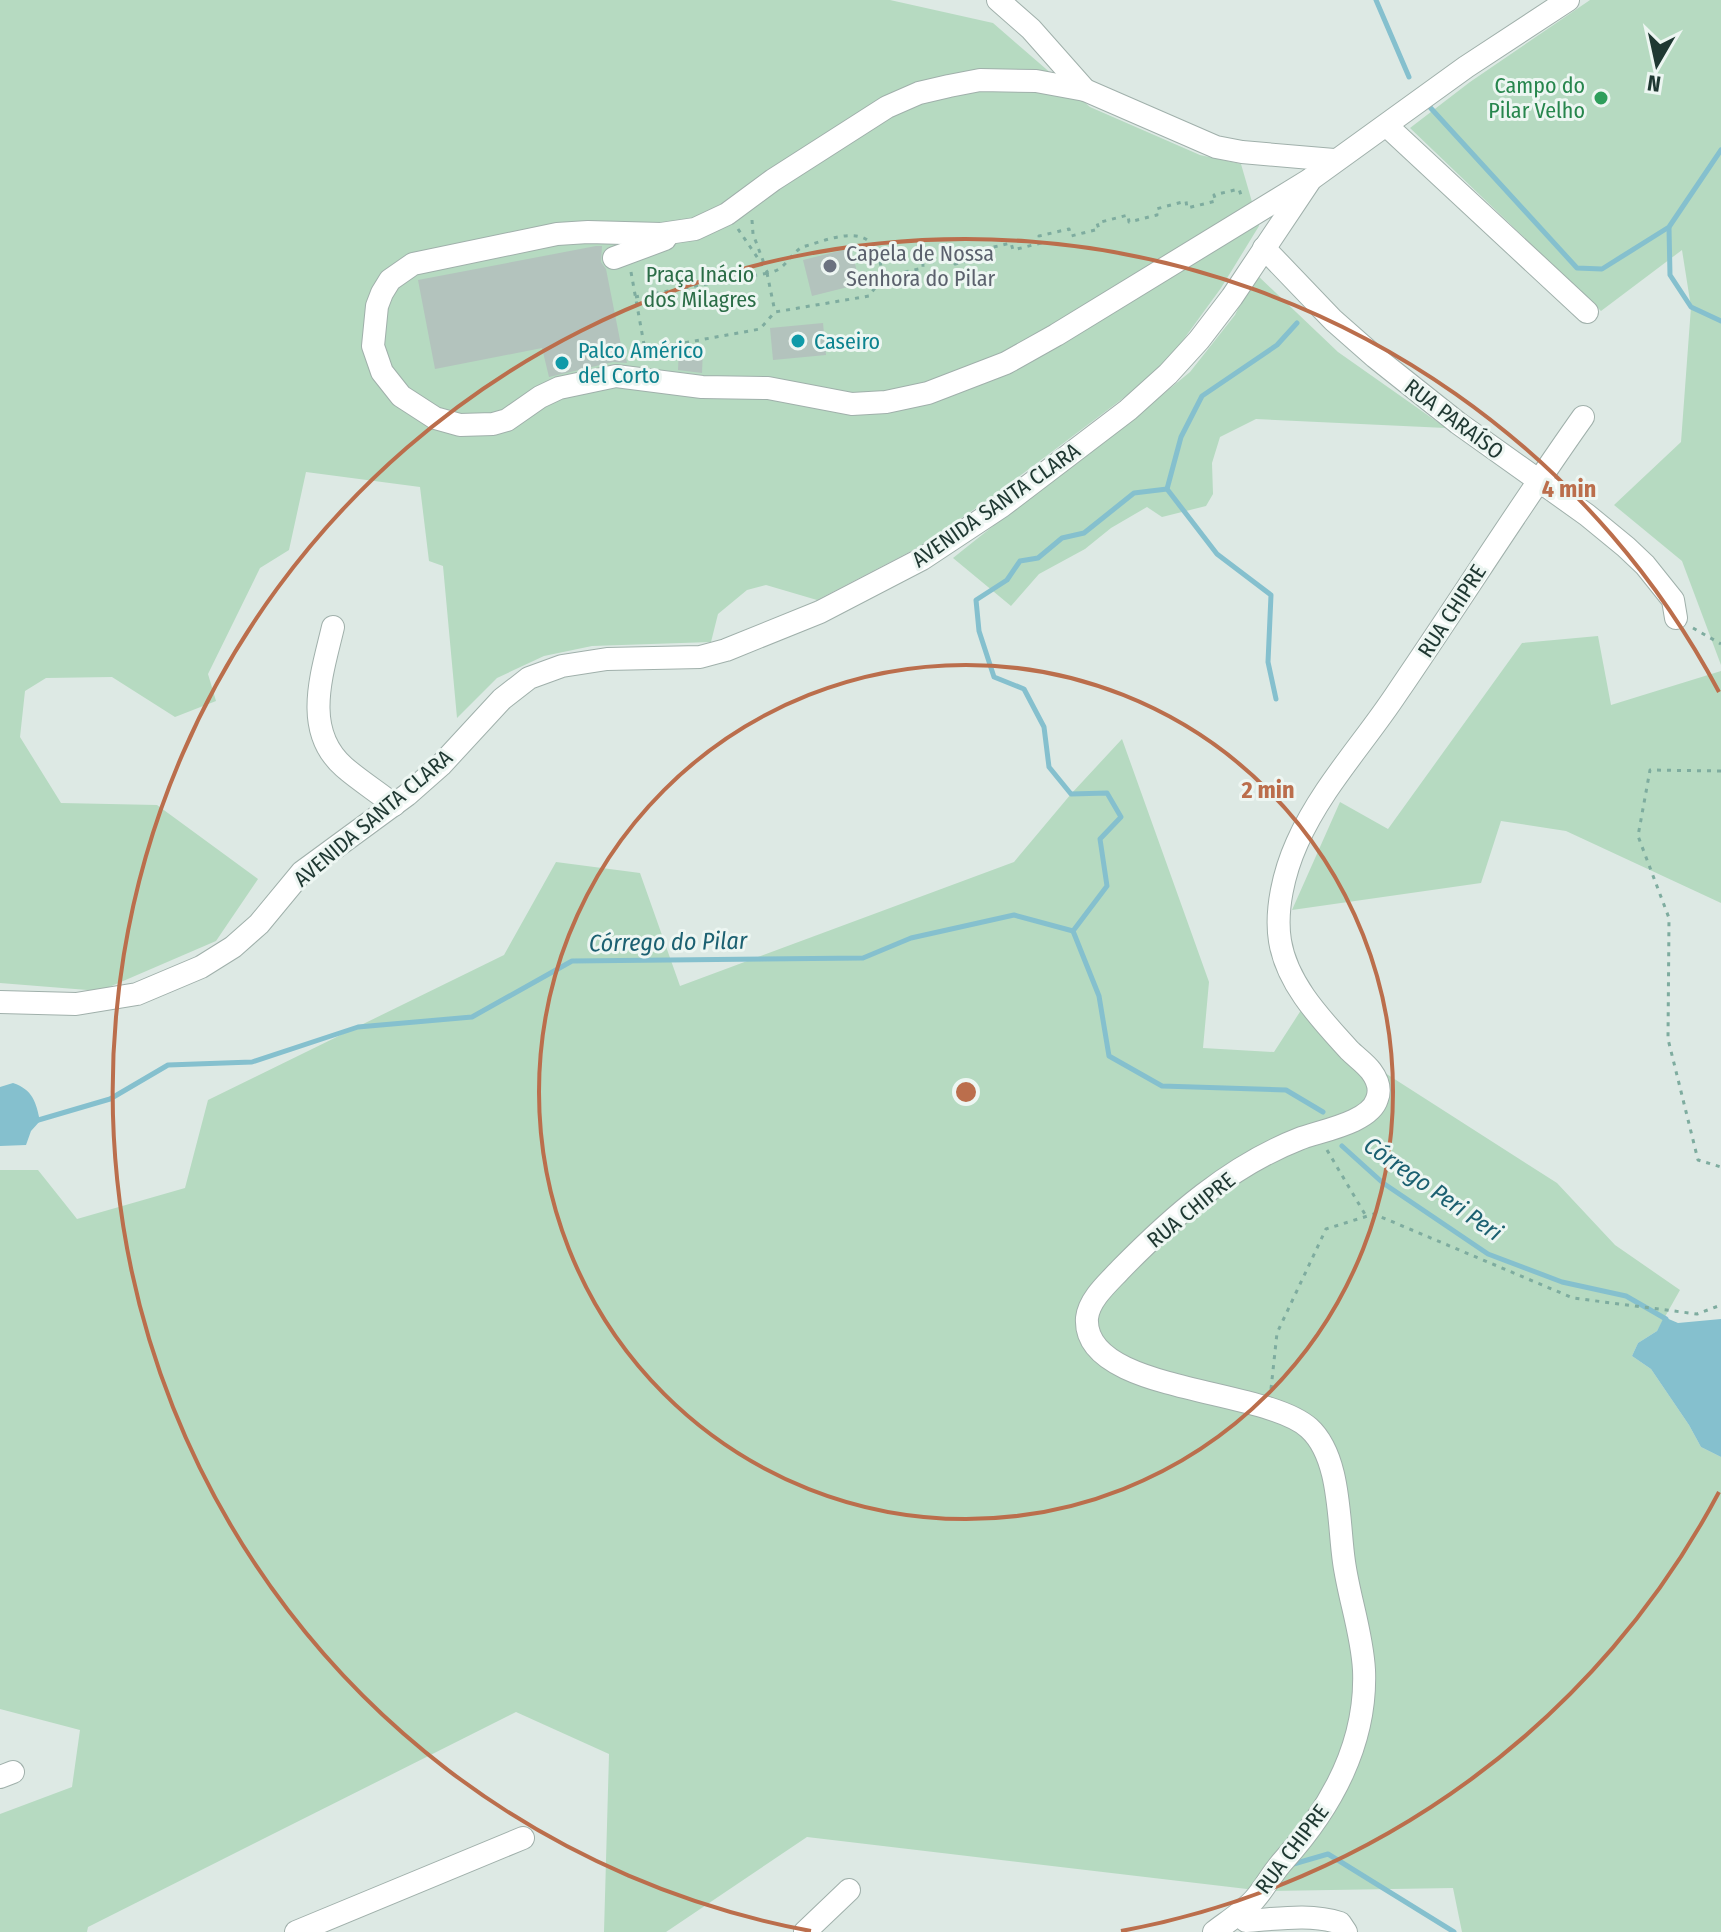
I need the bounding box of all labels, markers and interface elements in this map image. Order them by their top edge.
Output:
north arrow [1617,24,1697,104]
text: N [1645,69,1663,98]
place label: Campo do Pilar Velho [1488,72,1585,124]
marker: Campo do Pilar Velho [1592,89,1610,107]
place label: Capela de Nossa Senhora do Pilar [846,240,996,292]
marker: Capela de Nossa Senhora do Pilar [821,257,839,275]
park label: Praça Inácio dos Milagres [643,261,757,313]
place label: Caseiro [814,328,880,355]
marker: Caseiro [789,332,807,350]
place label: Palco Américo del Corto [578,337,704,389]
marker: Palco Américo del Corto [553,354,571,372]
street label: RUA PARAÍSO [1399,373,1509,465]
street label: AVENIDA SANTA CLARA [907,437,1086,573]
text: 4 min [1542,475,1596,503]
street label: RUA CHIPRE [1412,559,1492,663]
street label: AVENIDA SANTA CLARA [288,743,458,892]
text: 2 min [1240,776,1295,804]
water label: Córrego do Pilar [589,927,748,957]
centre of rings [952,1078,980,1106]
water label: Córrego Peri Peri [1359,1131,1507,1247]
street label: RUA CHIPRE [1142,1166,1240,1254]
street label: RUA CHIPRE [1250,1799,1334,1899]

